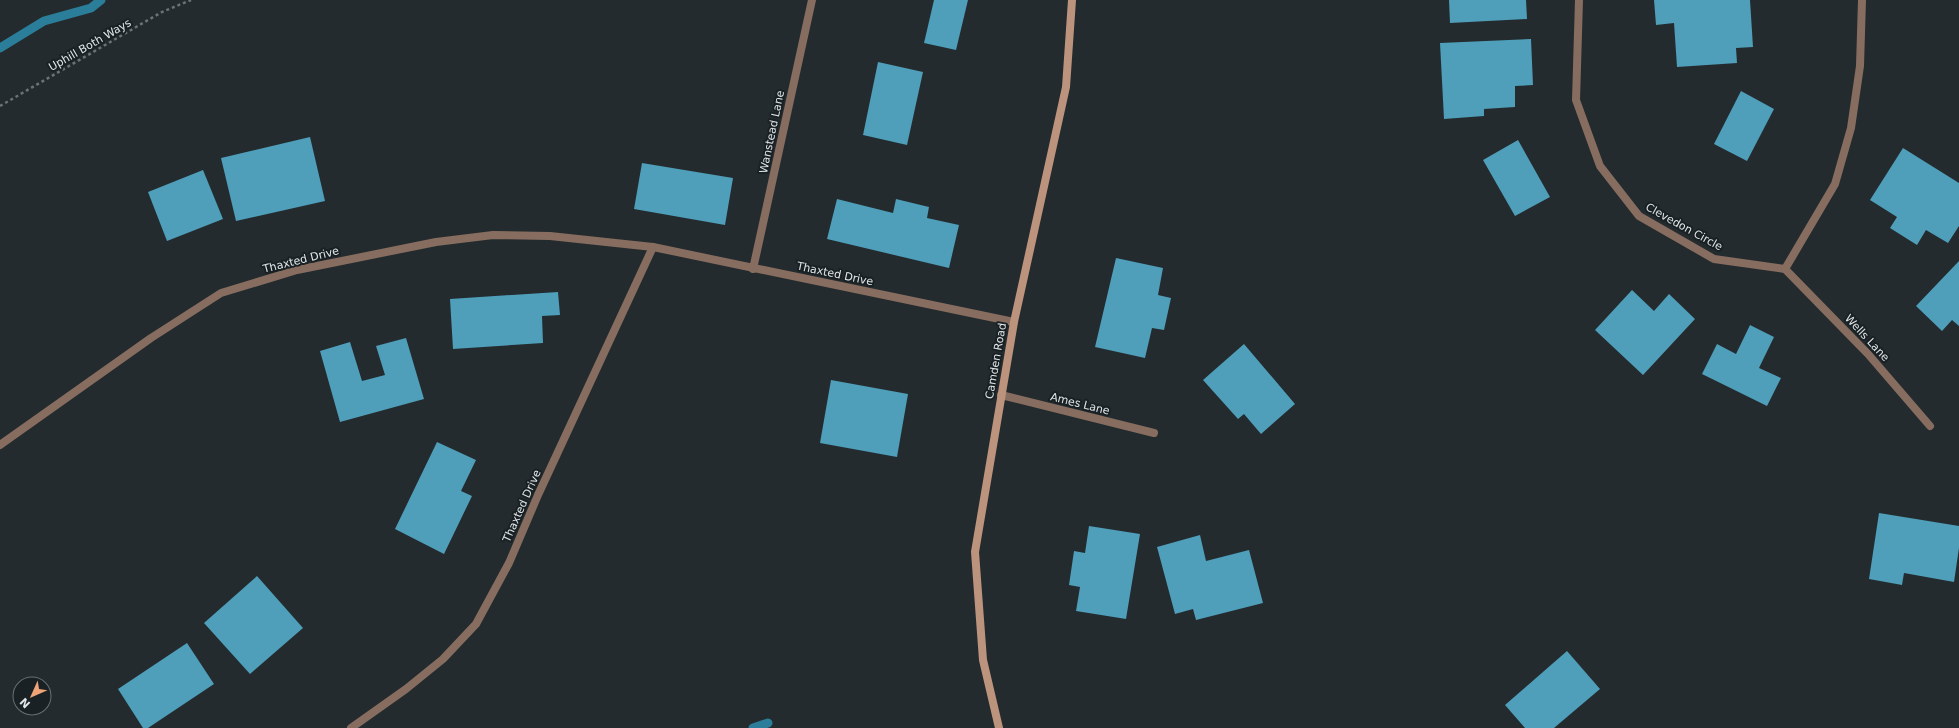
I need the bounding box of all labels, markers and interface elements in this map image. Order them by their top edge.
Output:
street label: Uphill Both Ways [47,16,134,74]
street label: Wanstead Lane [757,89,787,175]
street label: Clevedon Circle [1643,201,1725,254]
street label: Thaxted Drive [261,244,341,276]
street label: Thaxted Drive [795,259,875,288]
street label: Wells Lane [1842,312,1892,364]
street label: Camden Road [983,322,1009,400]
street label: Ames Lane [1049,390,1111,418]
street label: Thaxted Drive [500,468,544,545]
north arrow [12,676,52,716]
text: N [17,695,33,711]

